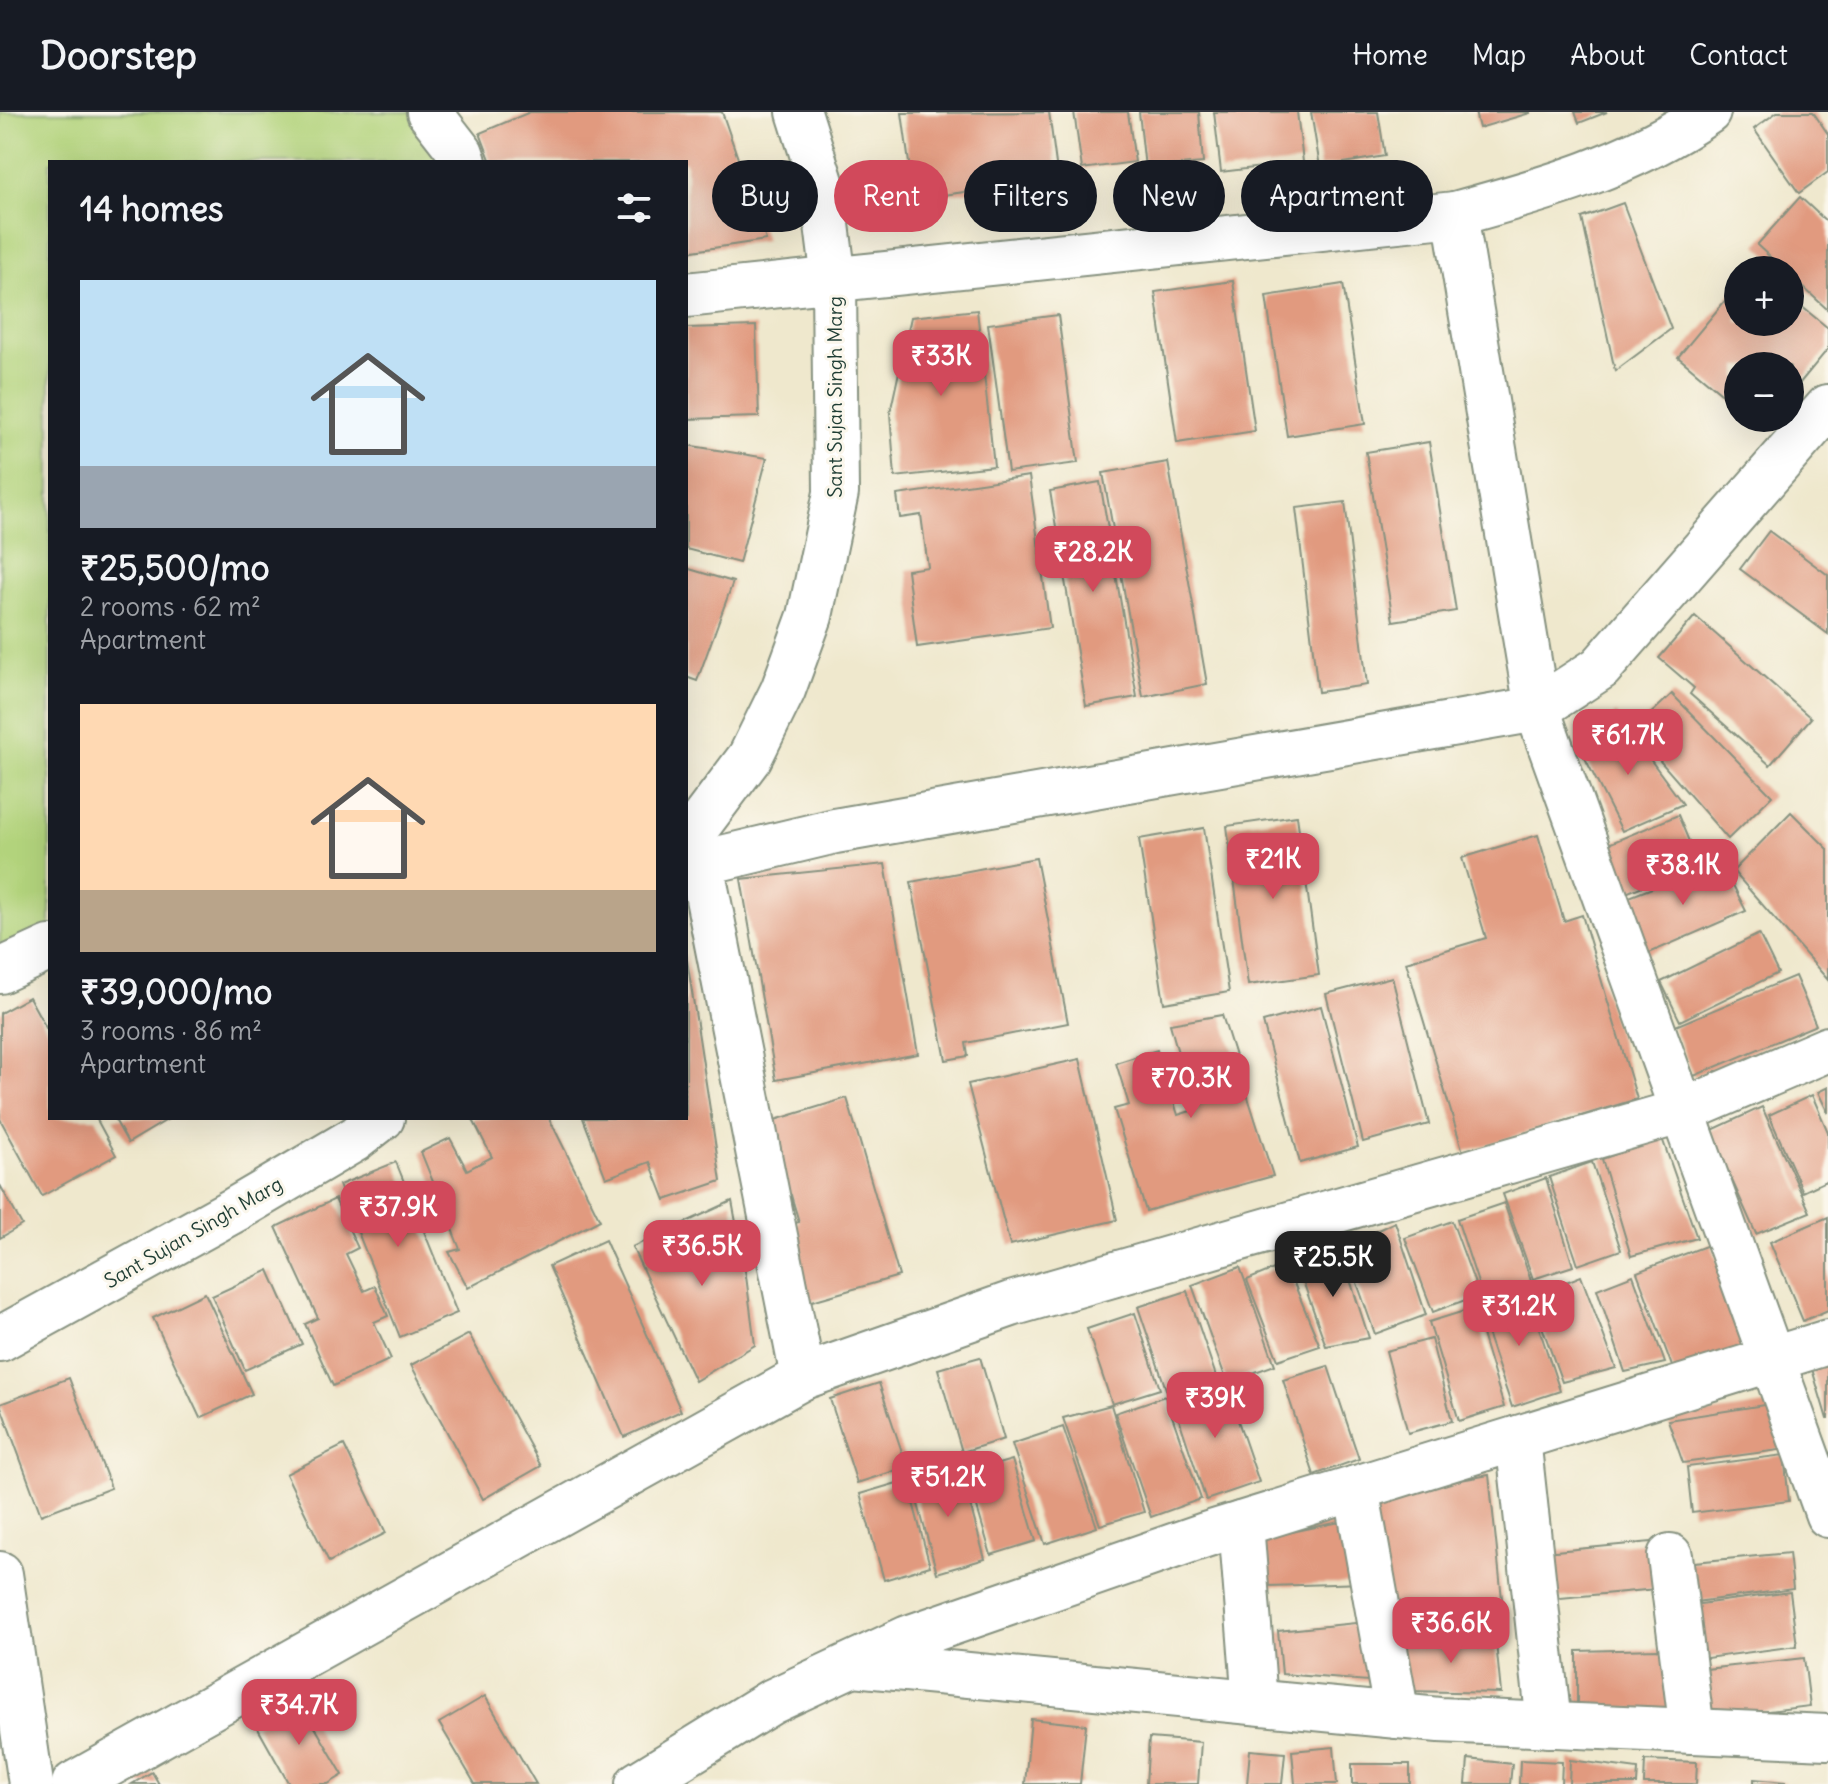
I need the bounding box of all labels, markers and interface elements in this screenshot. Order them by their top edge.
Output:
text: Doorstep [40,32,197,79]
text: Home [1352,37,1428,73]
text: Map [1472,37,1526,73]
text: About [1570,37,1645,73]
text: Contact [1689,37,1788,73]
chip: Buy [712,160,818,232]
chip: Rent [834,160,948,232]
chip: Filters [964,160,1097,232]
chip: New [1113,160,1225,232]
chip: Apartment [1241,160,1433,232]
icon: filters [612,186,656,230]
text: 14 homes [80,187,224,230]
map controls [1724,256,1804,432]
button: + [1724,256,1804,336]
street label: Sant Sujan Singh Marg [822,296,847,498]
pin: ₹33K [894,330,988,398]
icon: home [296,332,440,476]
text: ₹33K [911,339,971,372]
button: − [1724,352,1804,432]
pin: ₹28.2K [1028,526,1158,594]
text: ₹28.2K [1053,535,1133,568]
text: ₹25,500/mo [80,546,270,589]
text: 2 rooms · 62 m² [80,590,261,623]
text: Apartment [80,623,206,656]
pin: ₹61.7K [1563,709,1693,777]
text: ₹61.7K [1591,718,1665,751]
icon: home [296,756,440,900]
pin: ₹21K [1226,833,1320,901]
pin: ₹38.1K [1618,839,1748,907]
text: ₹21K [1245,842,1301,875]
text: ₹38.1K [1645,848,1721,881]
text: ₹39,000/mo [80,970,272,1013]
text: 3 rooms · 86 m² [80,1014,262,1047]
text: Apartment [80,1047,206,1080]
pin: ₹70.3K [1126,1052,1256,1120]
text: ₹70.3K [1151,1061,1231,1094]
street label: Sant Sujan Singh Marg [99,1171,287,1293]
pin: ₹37.9K [333,1181,463,1249]
text: ₹37.9K [359,1190,437,1223]
pin: ₹36.5K [637,1220,767,1288]
text: ₹36.5K [661,1229,743,1262]
pin: ₹25.5K [1268,1231,1398,1299]
text: ₹25.5K [1293,1240,1373,1273]
pin: ₹31.2K [1454,1280,1584,1348]
text: ₹31.2K [1481,1289,1557,1322]
pin: ₹39K [1168,1372,1262,1440]
text: ₹39K [1185,1381,1245,1414]
pin: ₹51.2K [883,1451,1013,1519]
text: ₹51.2K [910,1460,986,1493]
pin: ₹36.6K [1386,1597,1516,1665]
text: ₹36.6K [1410,1606,1492,1639]
pin: ₹34.7K [234,1679,364,1747]
text: ₹34.7K [260,1688,338,1721]

